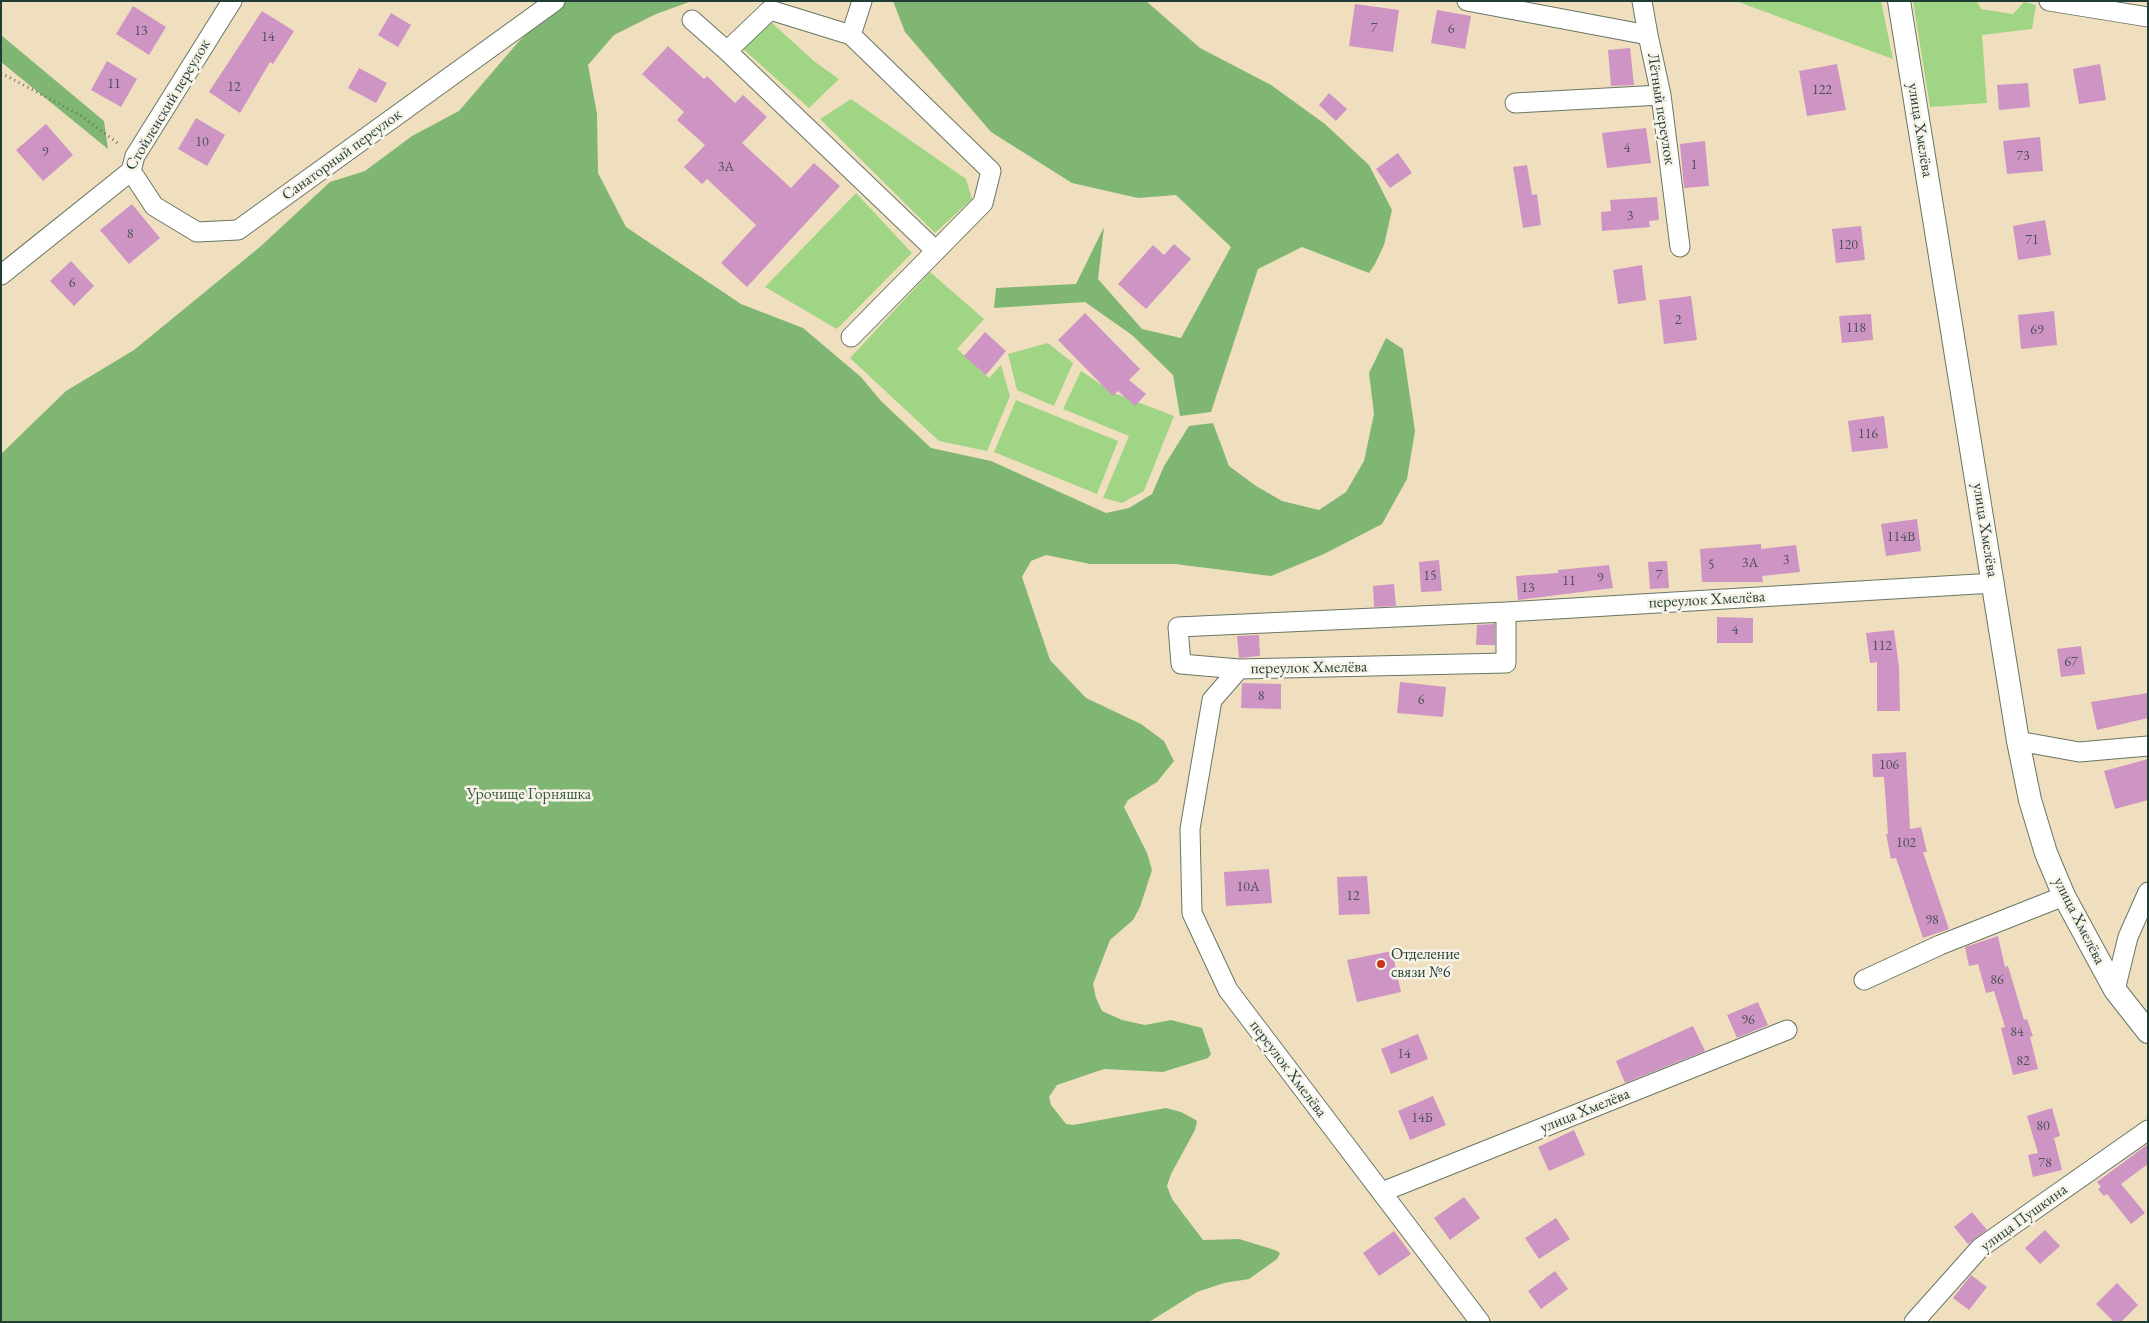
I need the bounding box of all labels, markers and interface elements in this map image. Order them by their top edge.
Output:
house number: 7 [1371,20,1377,36]
house number: 6 [1448,21,1454,37]
house number: 13 [134,23,148,39]
house number: 14 [261,29,275,45]
street label: Стойленский переулок [121,36,215,174]
street label: Лётный переулок [1643,52,1679,166]
house number: 11 [107,76,121,92]
house number: 12 [227,79,241,95]
street label: улица Хмелёва [1903,81,1937,179]
house number: 122 [1812,82,1832,98]
street label: Санаторный переулок [278,105,406,205]
house number: 10 [195,134,209,150]
house number: 4 [1624,140,1630,156]
house number: 9 [42,144,48,160]
house number: 73 [2016,148,2030,164]
house number: 1 [1691,157,1697,173]
house number: 3А [718,159,734,175]
house number: 3 [1627,208,1633,224]
house number: 8 [127,226,133,242]
house number: 71 [2025,232,2039,248]
house number: 120 [1838,237,1858,253]
house number: 6 [69,275,75,291]
house number: 2 [1675,312,1681,328]
house number: 118 [1846,320,1866,336]
house number: 69 [2030,322,2044,338]
house number: 116 [1858,426,1878,442]
street label: улица Хмелёва [1968,481,2002,579]
house number: 114В [1887,529,1915,545]
house number: 3 [1783,552,1789,568]
house number: 3А [1742,555,1758,571]
house number: 5 [1708,557,1714,573]
house number: 7 [1656,567,1662,583]
house number: 15 [1423,568,1437,584]
house number: 9 [1597,570,1603,586]
house number: 11 [1562,573,1576,589]
house number: 13 [1521,580,1535,596]
street label: переулок Хмелёва [1648,587,1766,613]
house number: 4 [1732,622,1738,638]
house number: 112 [1872,638,1892,654]
house number: 67 [2064,654,2078,670]
street label: переулок Хмелёва [1251,657,1367,679]
house number: 8 [1258,688,1264,704]
house number: 6 [1418,692,1424,708]
house number: 106 [1879,757,1899,773]
park label: Урочище Горняшка [467,785,591,805]
house number: 102 [1896,835,1916,851]
street label: улица Хмелёва [2049,874,2109,968]
house number: 10А [1236,879,1260,895]
house number: 12 [1346,888,1360,904]
house number: 98 [1925,912,1939,928]
place label: Отделение связи №6 [1391,945,1460,983]
marker: Отделение связи №6 [1375,958,1387,970]
house number: 86 [1990,972,2004,988]
house number: 96 [1741,1012,1755,1028]
street label: переулок Хмелёва [1245,1017,1331,1121]
house number: 84 [2010,1024,2024,1040]
house number: 14 [1397,1046,1411,1062]
house number: 82 [2016,1053,2030,1069]
street label: улица Хмелёва [1537,1084,1633,1138]
house number: 14Б [1411,1110,1433,1126]
house number: 80 [2036,1118,2050,1134]
house number: 78 [2038,1155,2052,1171]
street label: улица Пушкина [1977,1180,2071,1256]

